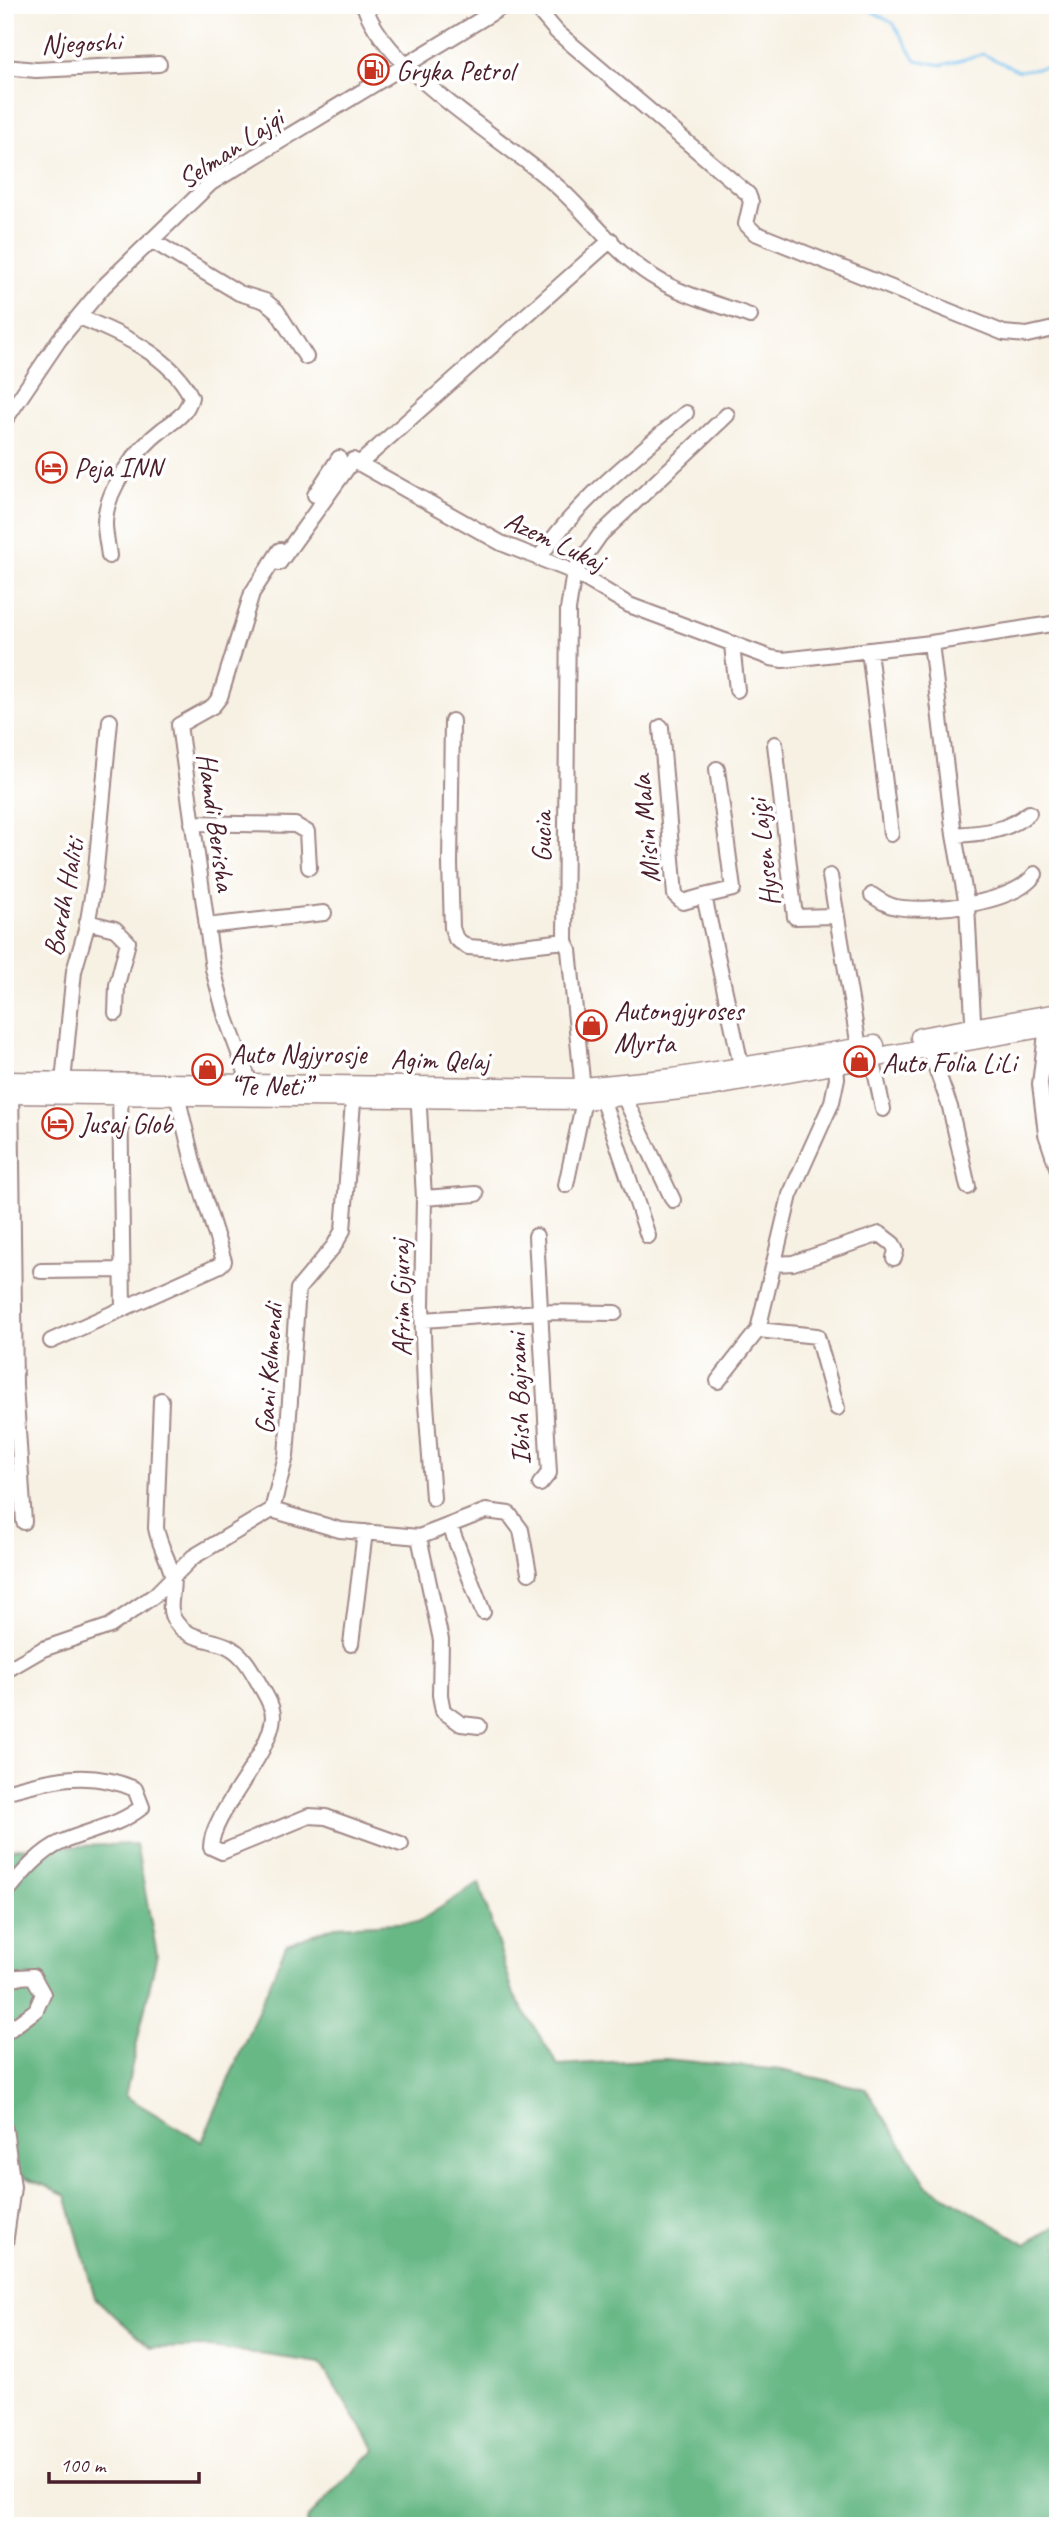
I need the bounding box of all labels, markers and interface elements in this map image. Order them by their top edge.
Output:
street label: Njegoshi [41,23,125,61]
fuel station icon: Gryka Petrol [356,53,390,87]
place label: Gryka Petrol [396,53,519,88]
street label: Selman Lajqi [171,98,293,196]
hotel icon: Peja INN [34,450,68,484]
place label: Peja INN [74,450,166,485]
street label: Azem Lukaj [499,502,613,580]
street label: Hamdi Berisha [190,751,244,895]
street label: Misin Mala [623,772,668,885]
street label: Hysen Lajçi [739,794,787,909]
street label: Gucia [524,809,559,863]
street label: Bardh Haliti [35,832,93,959]
place label: Autongjyroses Myrta [614,993,746,1060]
shop icon: Autongjyroses Myrta [574,1009,608,1043]
place label: Auto Ngjyrosje “Te Neti” [230,1036,368,1103]
street label: Agim Qelaj [390,1041,493,1078]
shop icon: Auto Folia LiLi [842,1045,876,1079]
place label: Auto Folia LiLi [882,1045,1020,1080]
shop icon: Auto Ngjyrosje “Te Neti” [190,1052,224,1086]
hotel icon: Jusaj Glob [40,1106,74,1140]
place label: Jusaj Glob [78,1106,174,1141]
street label: Afrim Gjuraj [382,1236,419,1357]
street label: Gani Kelmendi [246,1299,291,1436]
street label: Ibish Bajrami [499,1329,538,1466]
scale bar [49,2440,200,2484]
text: 100 m [60,2452,107,2478]

